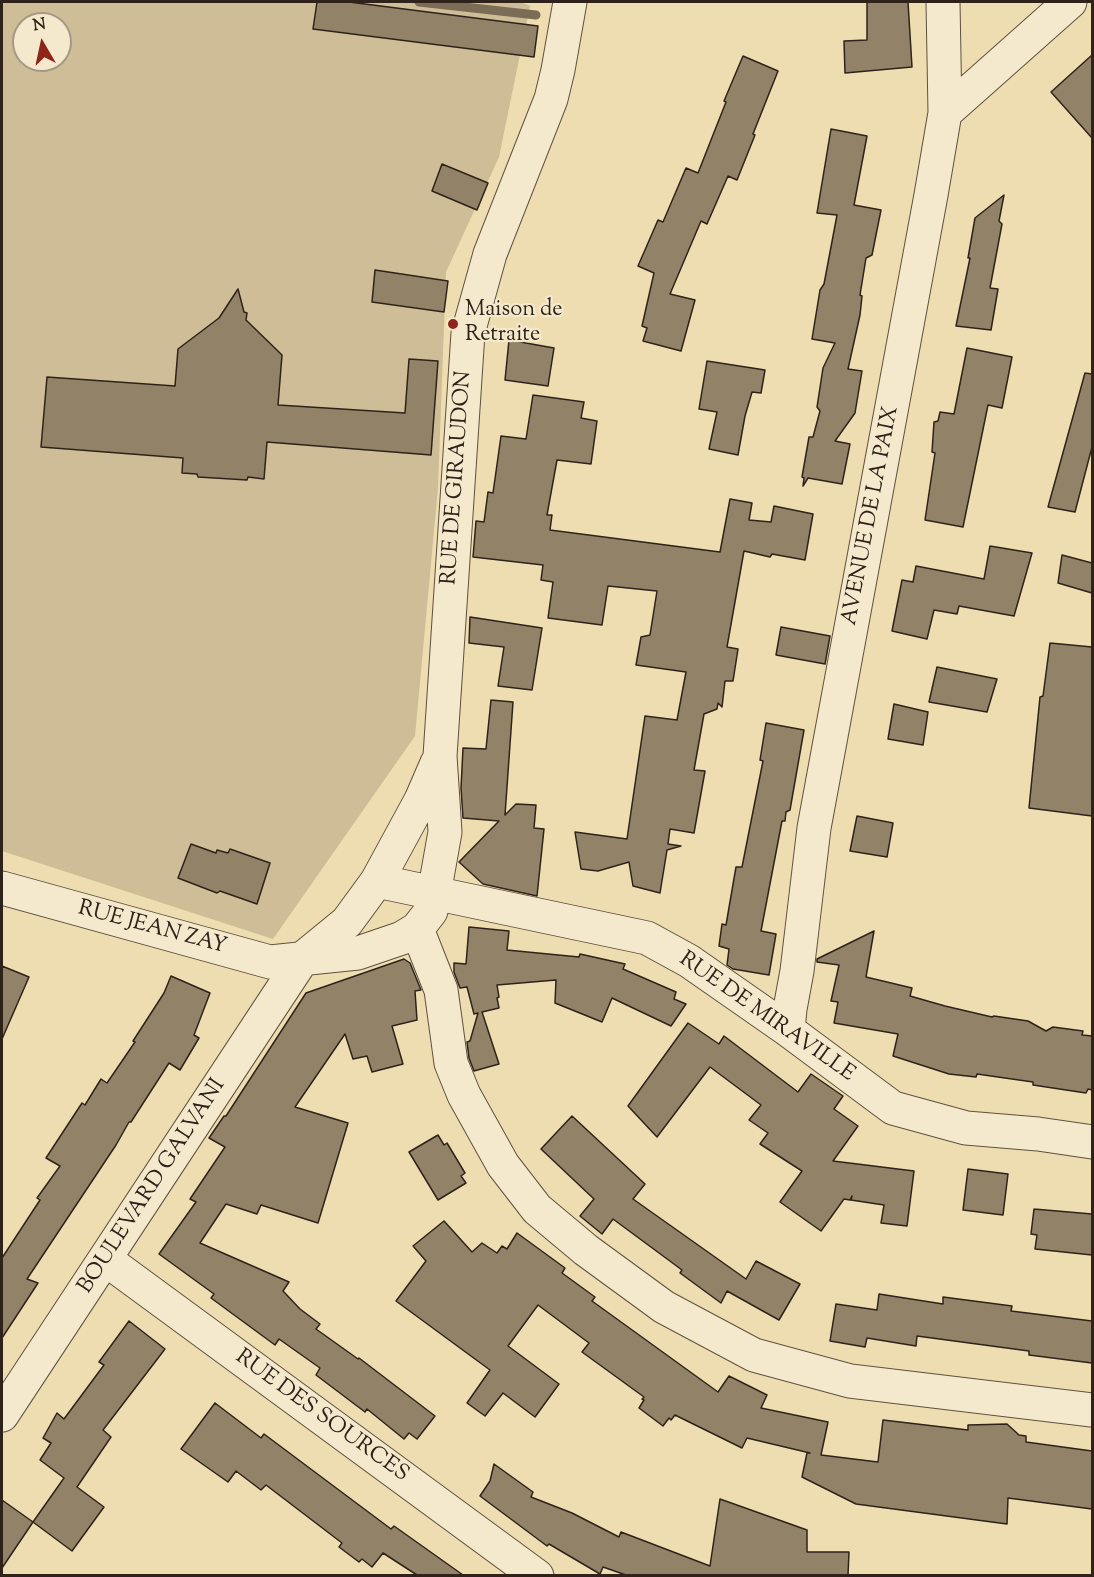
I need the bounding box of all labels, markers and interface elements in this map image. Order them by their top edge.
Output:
north arrow [12,12,72,72]
text: N [31,13,48,38]
place label: Maison de Retraite [465,298,562,350]
marker: Maison de Retraite [446,317,460,331]
street label: RUE DE GIRAUDON [437,370,479,586]
street label: AVENUE DE LA PAIX [838,404,906,628]
street label: RUE JEAN ZAY [75,896,229,962]
street label: RUE DE MIRAVILLE [673,947,859,1089]
street label: BOULEVARD GALVANI [74,1074,232,1300]
street label: RUE DES SOURCES [229,1345,413,1489]

